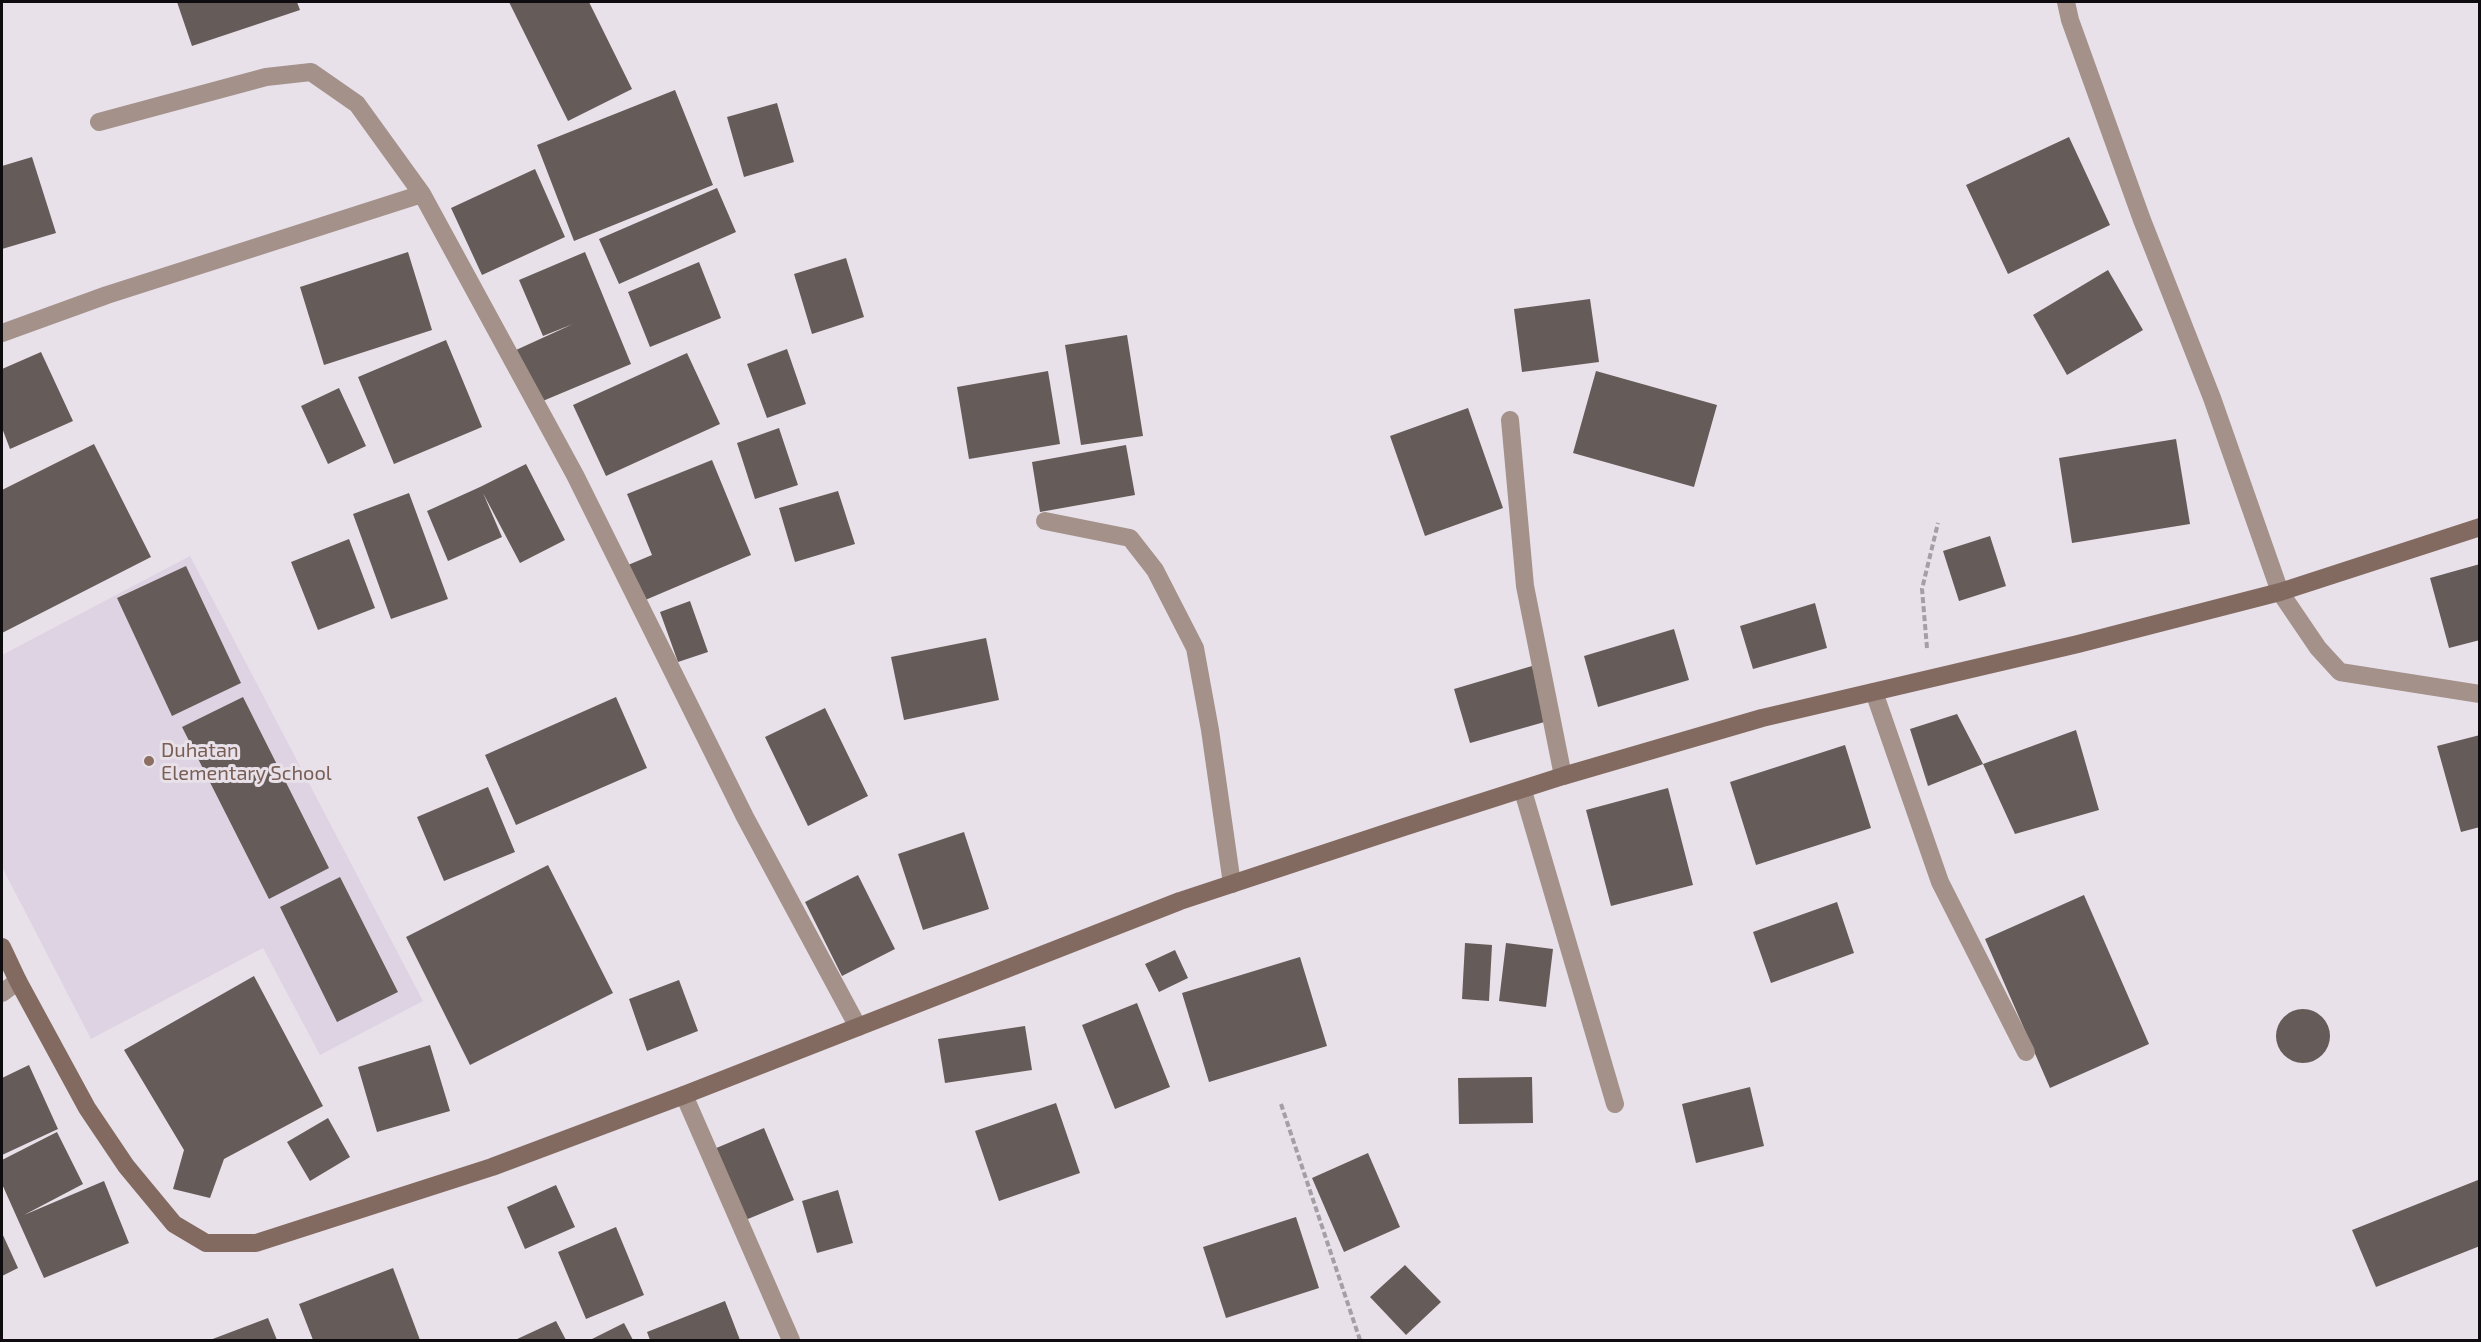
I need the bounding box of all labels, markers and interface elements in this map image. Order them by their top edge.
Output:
place label: Duhatan Elementary School [161,738,332,785]
marker: Duhatan Elementary School [142,754,156,768]

